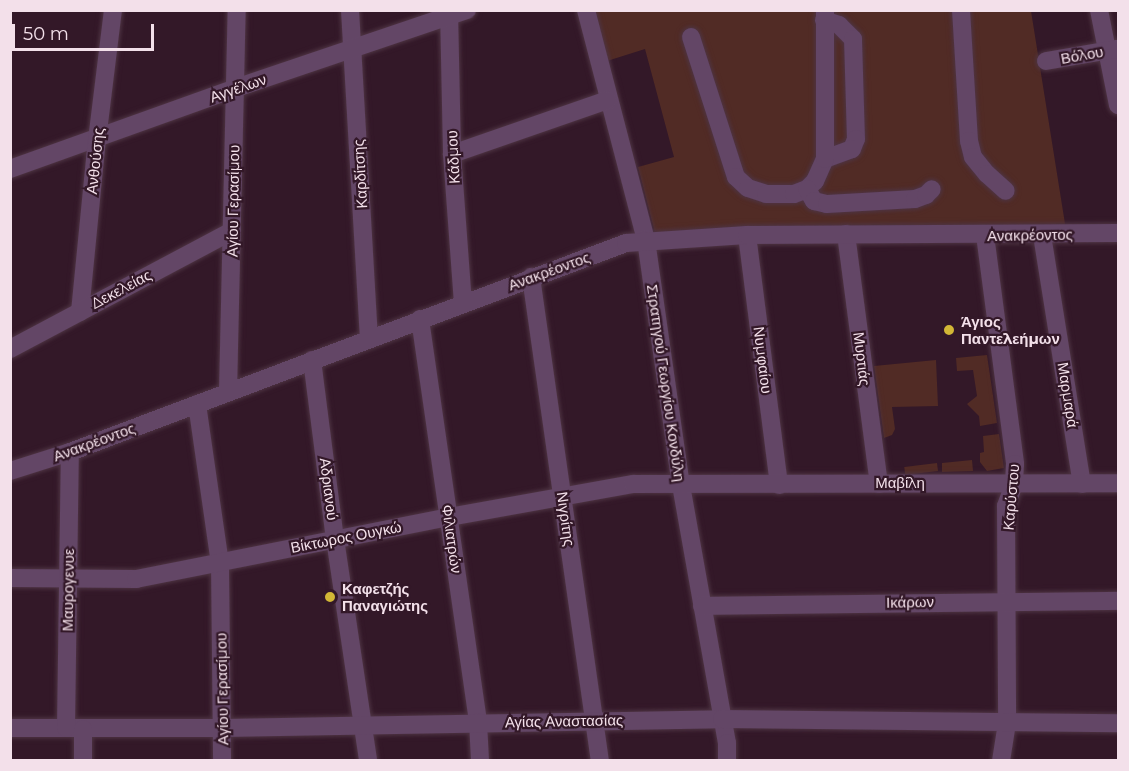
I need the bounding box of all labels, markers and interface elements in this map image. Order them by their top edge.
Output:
scale bar [15,12,158,50]
text: 50 m [23,23,69,45]
street label: Βόλου [1059,42,1105,68]
street label: Αγγέλων [207,70,269,106]
street label: Ανθούσης [83,127,107,195]
street label: Κάδμου [443,130,463,184]
street label: Καρδίτσης [349,139,371,209]
street label: Αγίου Γερασίμου [223,145,243,257]
street label: Ανακρέοντος [987,225,1073,245]
street label: Ανακρέοντος [506,248,592,294]
street label: Δεκελείας [88,266,154,312]
street label: Στρατηγού Γεωργίου Κονδύλη [643,283,689,483]
place label: Άγιος Παντελεήμων [961,312,1060,347]
marker: Άγιος Παντελεήμων [942,323,956,337]
street label: Νυμφαίου [750,325,776,395]
street label: Μυρτιάς [850,331,874,387]
street label: Μαρμαρά [1054,361,1082,429]
street label: Ανακρέοντος [51,419,137,465]
street label: Αδριανού [316,457,342,521]
street label: Καρύστου [999,463,1023,531]
street label: Μαβίλη [875,474,925,492]
street label: Νιγρίτης [553,491,579,547]
street label: Φιλιατρών [438,504,466,574]
street label: Βίκτωρος Ουγκώ [289,517,403,557]
street label: Μαυρογενυε [58,548,78,632]
place label: Καφετζής Παναγιώτης [342,579,428,614]
marker: Καφετζής Παναγιώτης [323,590,337,604]
street label: Ικάρων [886,593,934,611]
street label: Αγίου Γερασίμου [212,633,232,745]
street label: Αγίας Αναστασίας [505,711,623,731]

